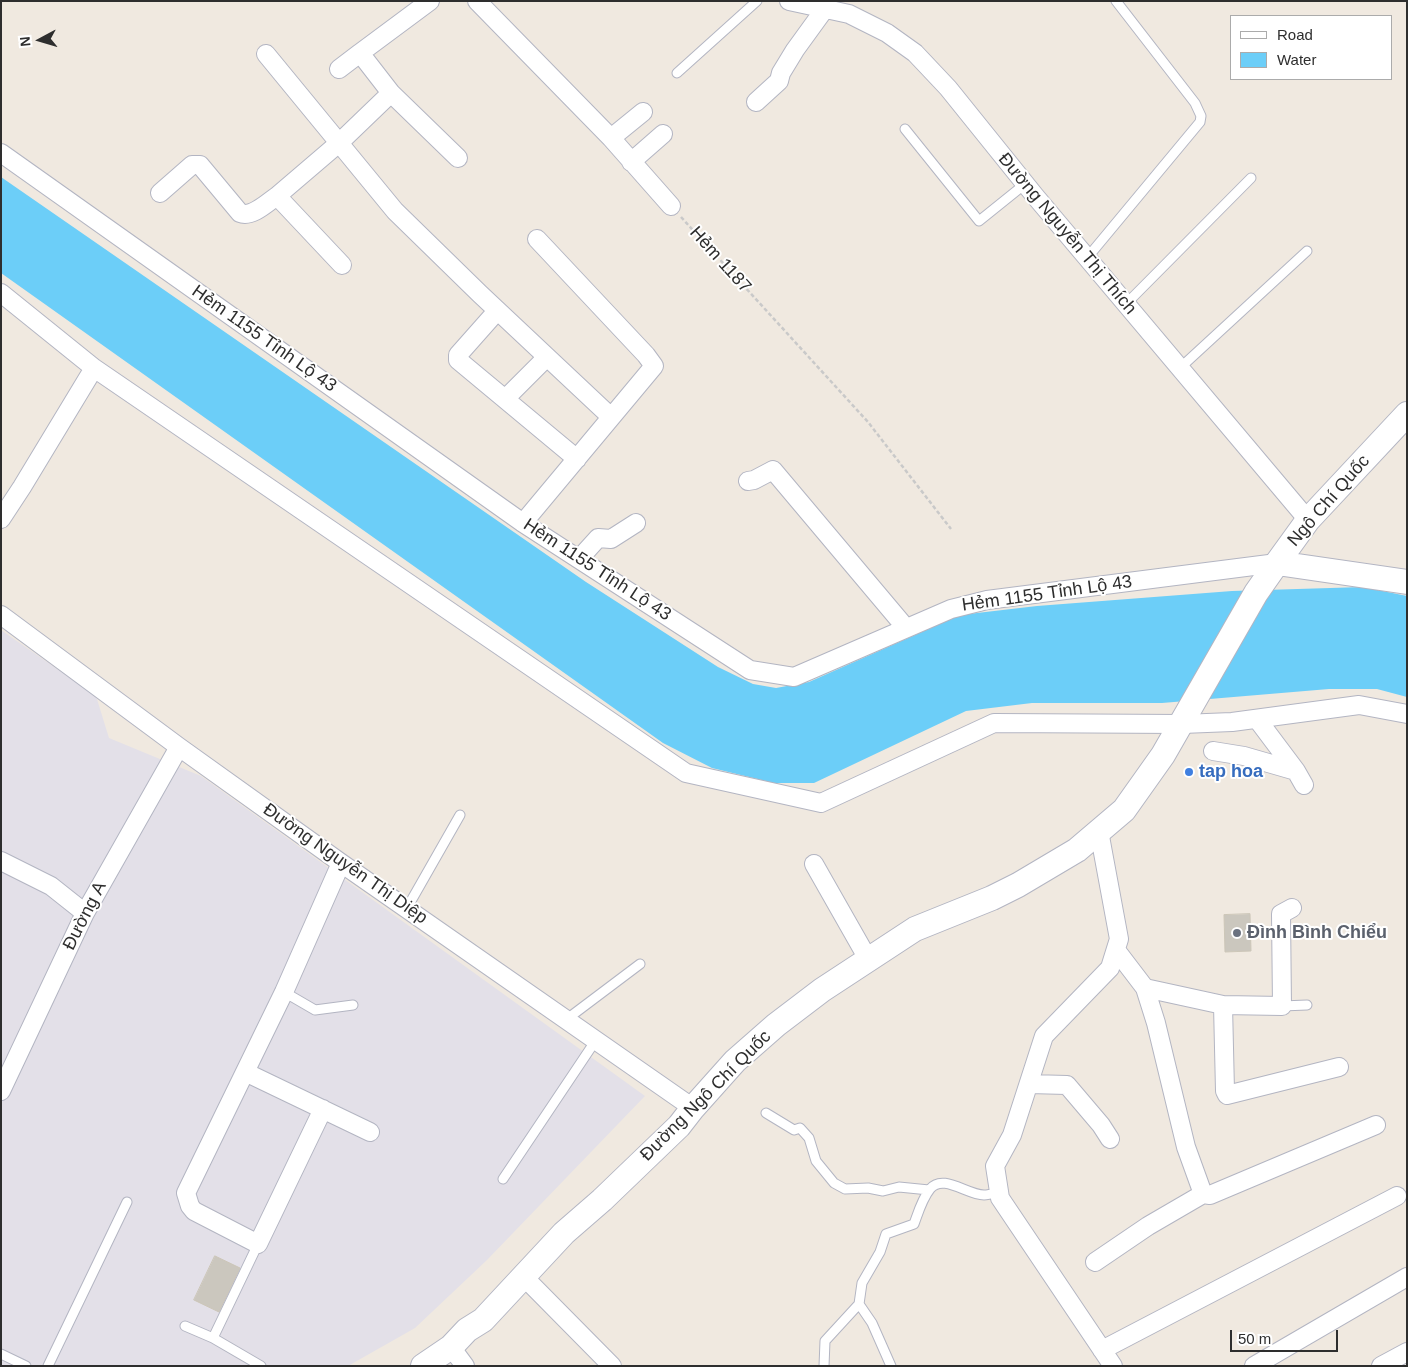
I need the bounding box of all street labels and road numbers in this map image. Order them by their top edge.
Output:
street label: Đường Nguyễn Thị Thích [993,149,1141,319]
street label: Hẻm 1187 [685,222,755,298]
street label: Hẻm 1155 Tỉnh Lộ 43 [187,281,341,397]
street label: Ngô Chí Quốc [1283,451,1375,551]
street label: Hẻm 1155 Tỉnh Lộ 43 [519,514,675,626]
street label: Hẻm 1155 Tỉnh Lộ 43 [960,571,1134,617]
street label: Đường Nguyễn Thị Diệp [259,799,431,929]
street label: Đường A [59,878,111,954]
street label: Đường Ngô Chí Quốc [636,1026,776,1166]

